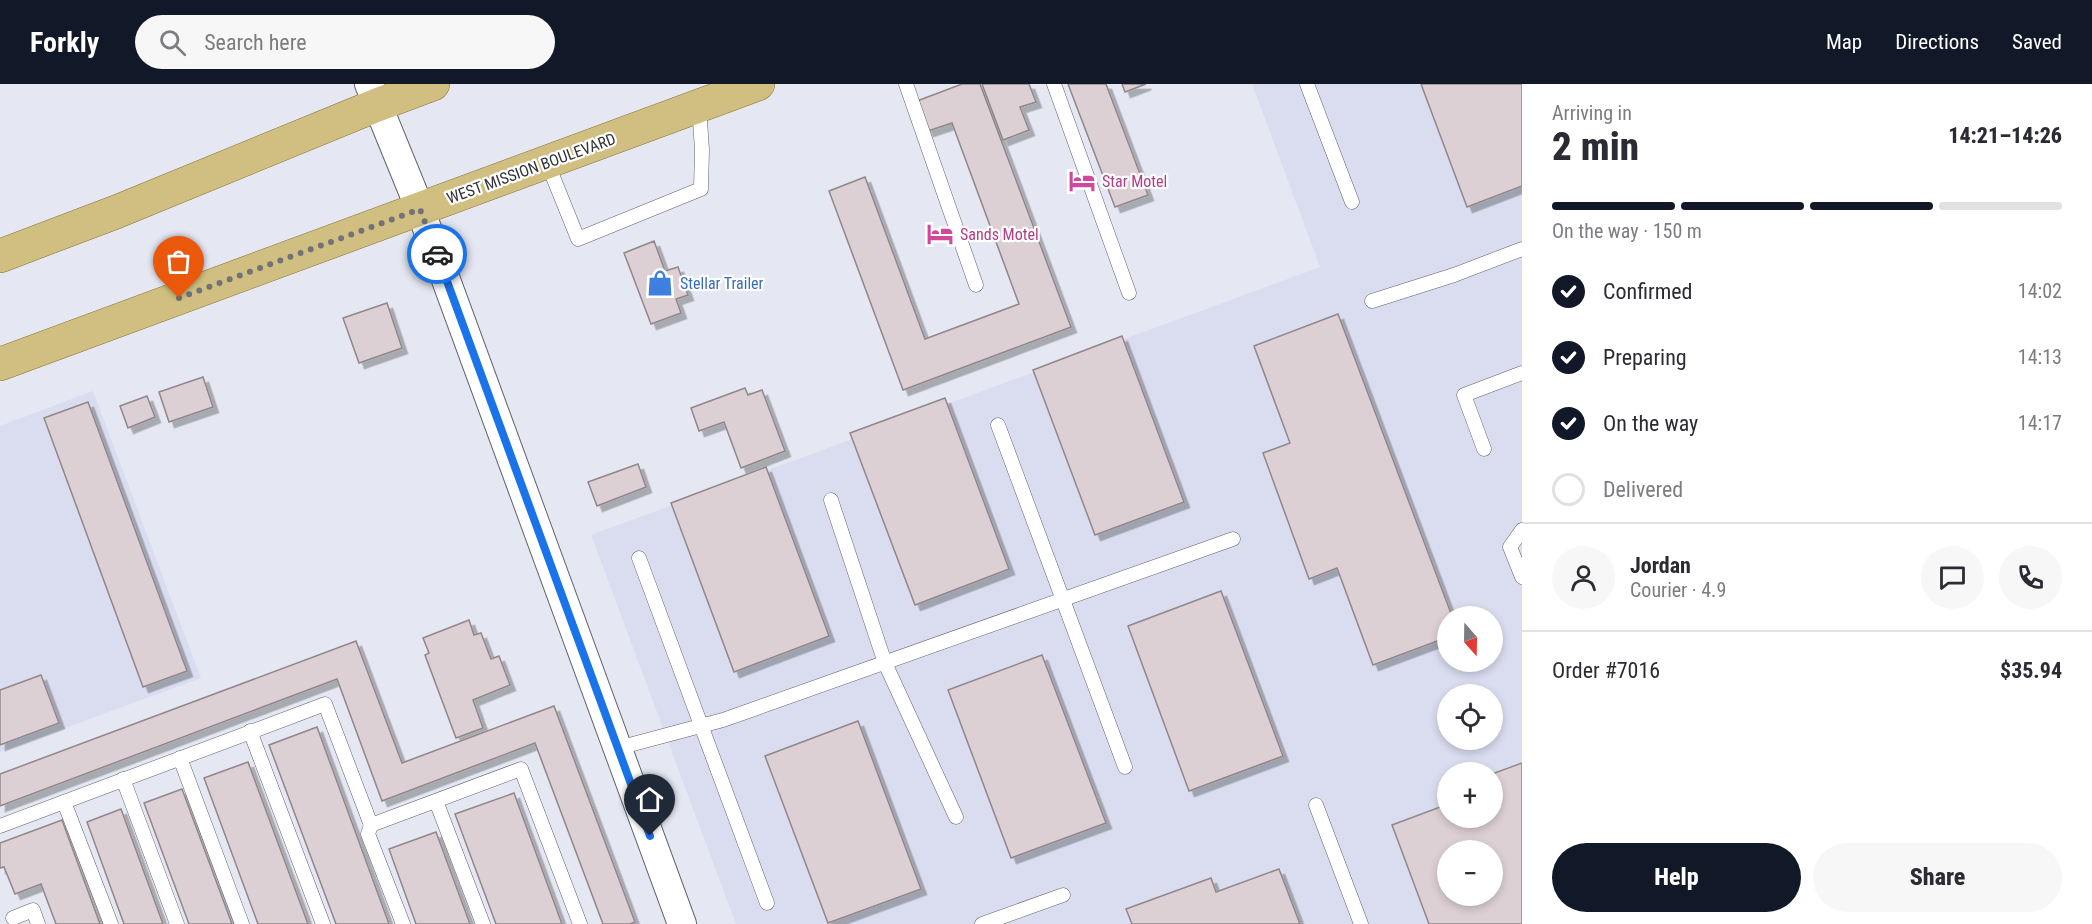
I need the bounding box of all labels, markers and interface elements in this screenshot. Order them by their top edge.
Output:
search box [135,15,555,69]
text: Forkly [30,26,99,59]
icon: search [156,26,189,59]
text: Search here [204,30,307,55]
text: Map [1826,30,1862,54]
text: Directions [1895,30,1979,54]
text: Saved [2012,30,2062,54]
text: Arriving in [1552,101,1632,125]
text: 14:21–14:26 [1948,123,2062,148]
text: 2 min [1552,124,1639,170]
street label: WEST MISSION BOULEVARD [444,129,618,208]
hotel icon: Star Motel [1067,166,1097,196]
place label: Star Motel [1102,172,1167,191]
hotel icon: Sands Motel [925,219,955,249]
text: On the way · 150 m [1552,219,1702,243]
courier [407,224,467,284]
place label: Sands Motel [960,225,1039,244]
pin [153,236,204,298]
icon: car [421,238,454,271]
icon: bag [162,245,195,278]
shop icon: Stellar Trailer [645,268,675,298]
place label: Stellar Trailer [680,274,764,293]
icon: check [1552,275,1585,308]
text: Confirmed [1603,279,1692,304]
text: 14:02 [2018,279,2062,303]
icon: check [1552,341,1585,374]
text: Preparing [1603,345,1687,370]
text: 14:13 [2018,345,2062,369]
icon: check [1552,407,1585,440]
text: On the way [1603,411,1698,436]
text: 14:17 [2018,411,2062,435]
text: Delivered [1603,477,1683,502]
button: person [1552,546,1615,609]
button: chat [1921,546,1984,609]
button: phone [1999,546,2062,609]
text: Jordan [1630,553,1691,578]
text: Courier · 4.9 [1630,578,1726,602]
north arrow [1437,606,1503,672]
map controls [1437,606,1503,906]
text: Order #7016 [1552,658,1660,683]
text: $35.94 [2000,658,2062,683]
button: locate [1437,684,1503,750]
button: + [1437,762,1503,828]
pin [624,774,675,836]
icon: home [633,783,666,816]
button: − [1437,840,1503,906]
button: Help [1552,843,1801,912]
button: Share [1813,843,2062,912]

